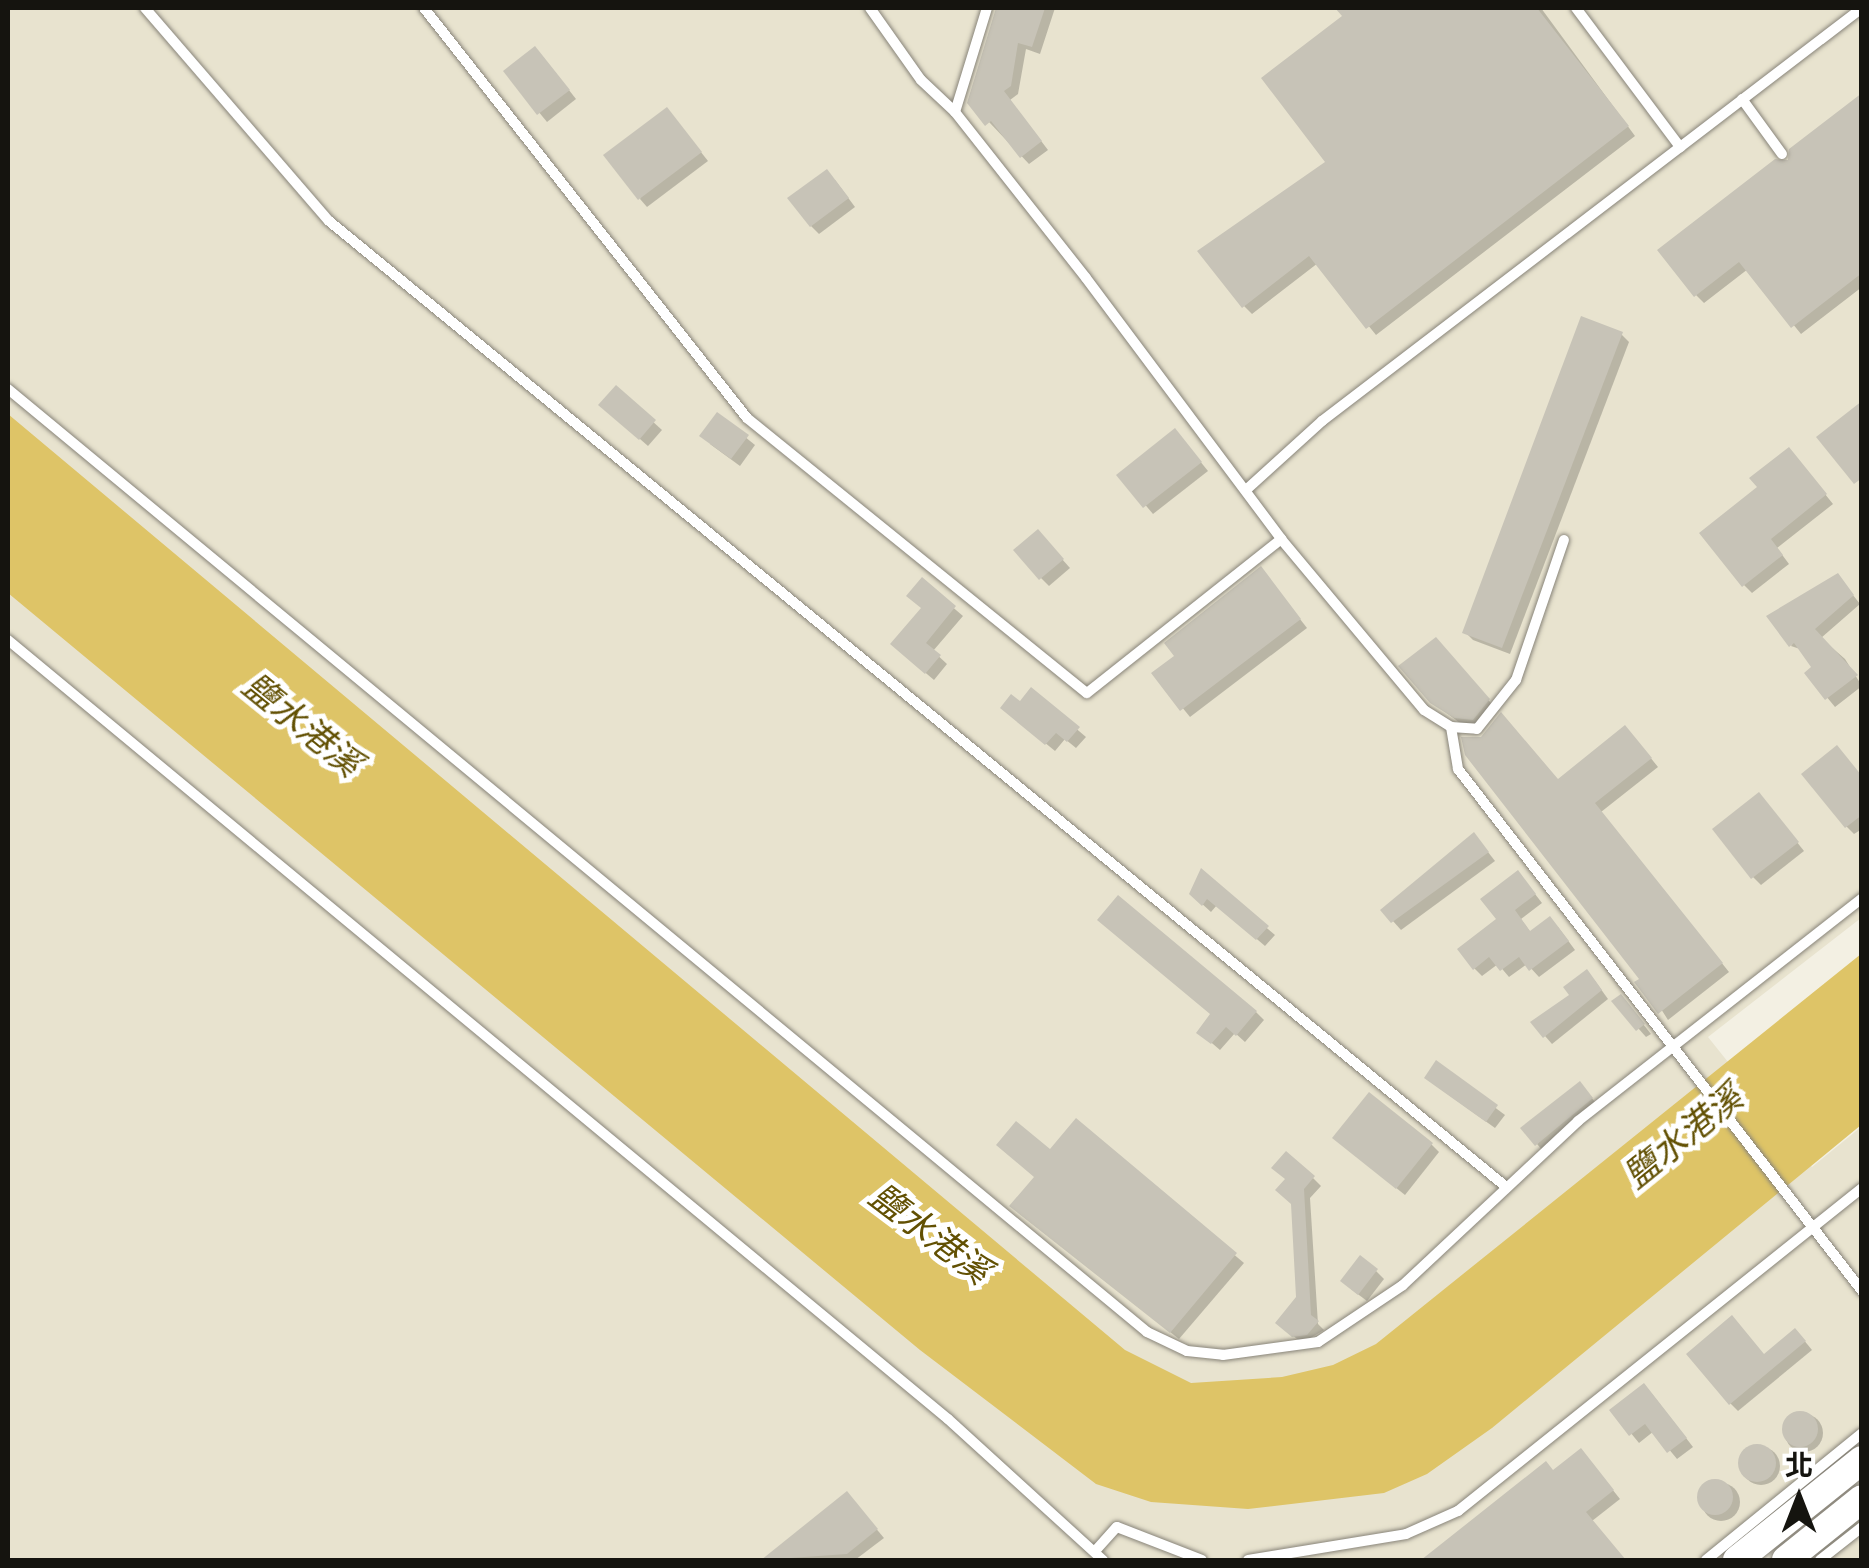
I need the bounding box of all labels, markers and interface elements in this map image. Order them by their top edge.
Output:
water label: 鹽水港溪 [232,667,368,787]
water label: 鹽水港溪 [1617,1079,1753,1199]
water label: 鹽水港溪 [859,1177,997,1295]
north arrow [1749,1448,1849,1548]
text: 北 [1785,1450,1813,1486]

